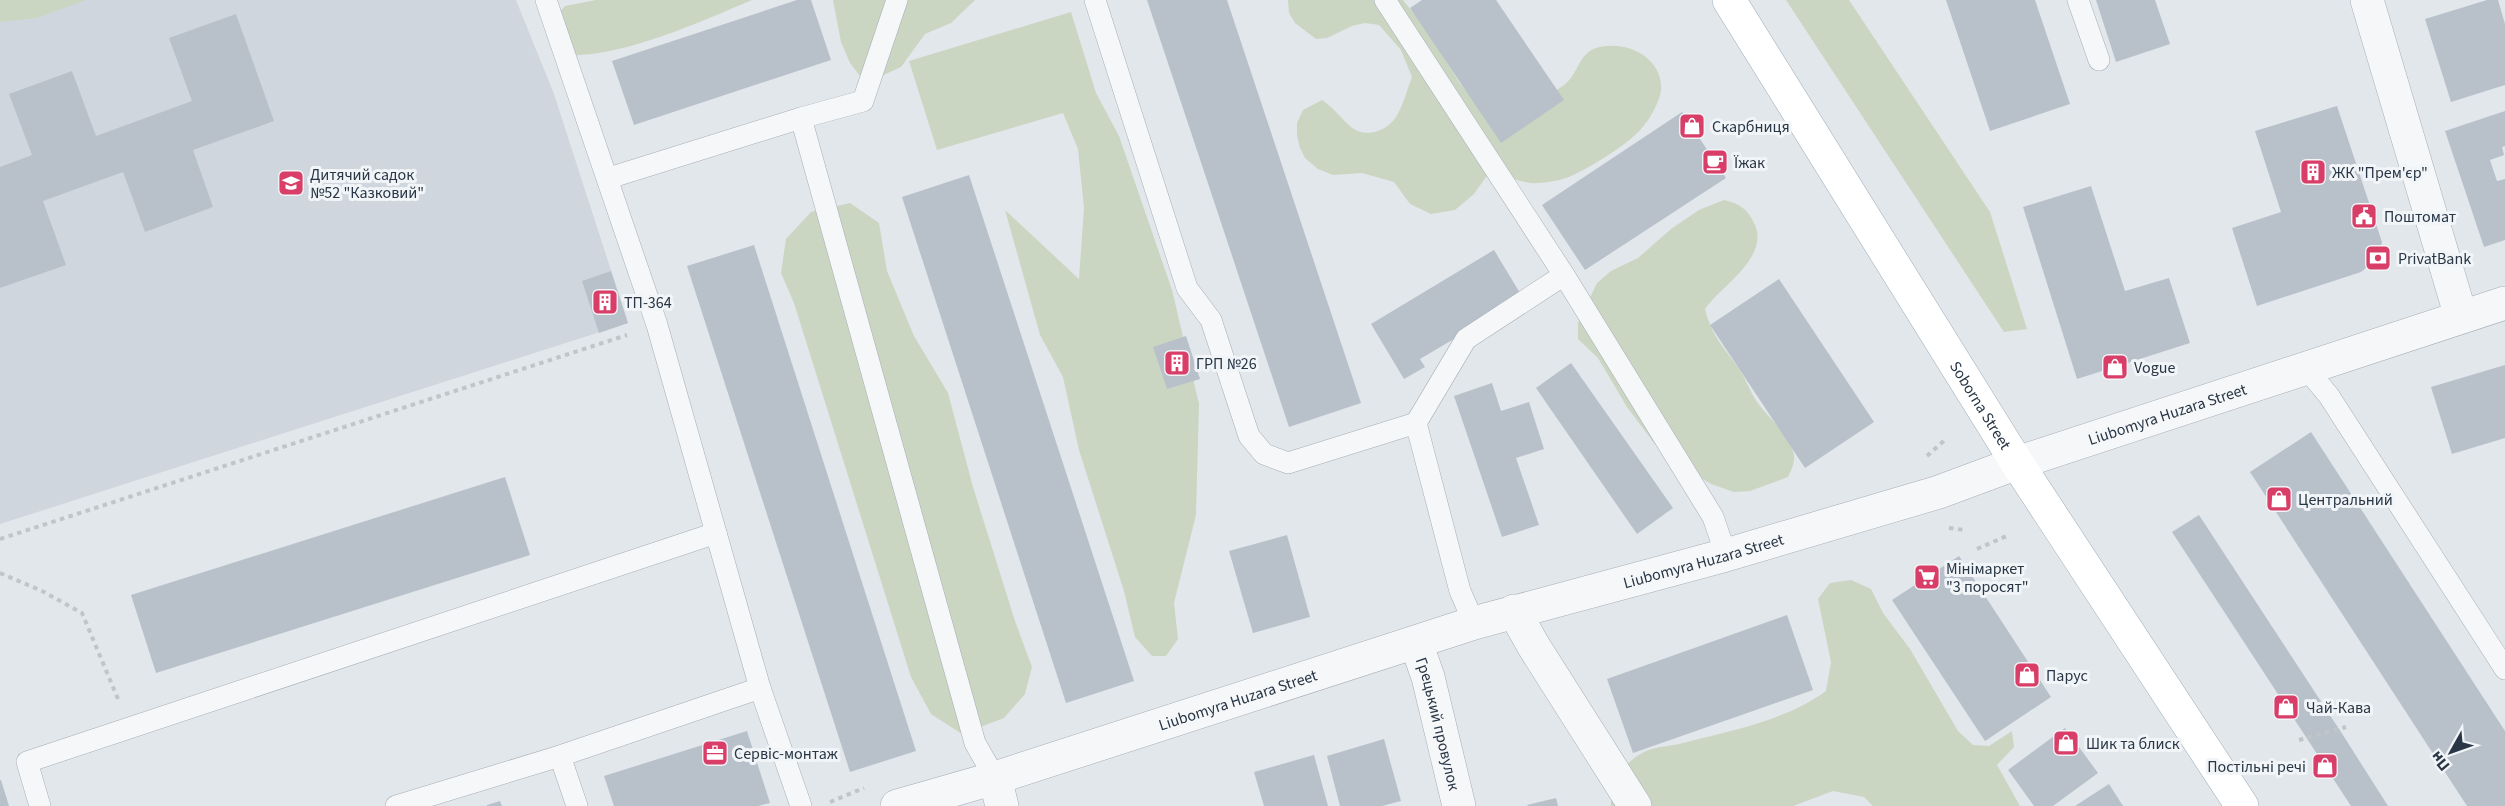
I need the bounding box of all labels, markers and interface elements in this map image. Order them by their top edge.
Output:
shop icon: Скарбниця [1677,111,1707,141]
place label: Скарбниця [1712,116,1790,138]
cafe icon: Їжак [1700,147,1730,177]
place label: Їжак [1733,152,1765,174]
building icon: ЖК "Прем'єр" [2298,157,2328,187]
place label: ЖК "Прем'єр" [2332,162,2428,184]
place label: Дитячий садок №52 "Казковий" [310,164,424,204]
school or university icon: Дитячий садок №52 "Казковий" [276,168,306,198]
public building icon: Поштомат [2349,201,2379,231]
place label: Поштомат [2384,206,2456,228]
bank icon: PrivatBank [2363,243,2393,273]
place label: PrivatBank [2398,248,2471,270]
building icon: ТП-364 [590,287,620,317]
place label: ТП-364 [624,292,672,314]
building icon: ГРП №26 [1162,348,1192,378]
shop icon: Vogue [2100,352,2130,382]
place label: ГРП №26 [1196,353,1257,375]
street label: Soborna Street [1944,357,2016,455]
place label: Vogue [2134,357,2175,379]
street label: Liubomyra Huzara Street [2085,378,2250,451]
shop icon: Центральний [2264,484,2294,514]
place label: Центральний [2298,489,2393,511]
street label: Liubomyra Huzara Street [1621,528,1787,594]
place label: Мінімаркет "3 поросят" [1946,558,2029,598]
supermarket icon: Мінімаркет "3 поросят" [1912,562,1942,592]
street label: Грецький провулок [1410,654,1465,793]
shop icon: Парус [2012,660,2042,690]
street label: Liubomyra Huzara Street [1156,664,1321,736]
place label: Парус [2046,665,2088,687]
shop icon: Чай-Кава [2271,692,2301,722]
place label: Чай-Кава [2306,697,2371,719]
north arrow [2421,722,2481,782]
shop icon: Шик та блиск [2051,728,2081,758]
place label: Шик та блиск [2086,733,2180,755]
office icon: Сервіс-монтаж [700,738,730,768]
place label: Сервіс-монтаж [734,743,838,765]
text: Пн [2425,746,2455,776]
shop icon: Постільні речі [2310,751,2340,781]
place label: Постільні речі [2207,756,2306,778]

